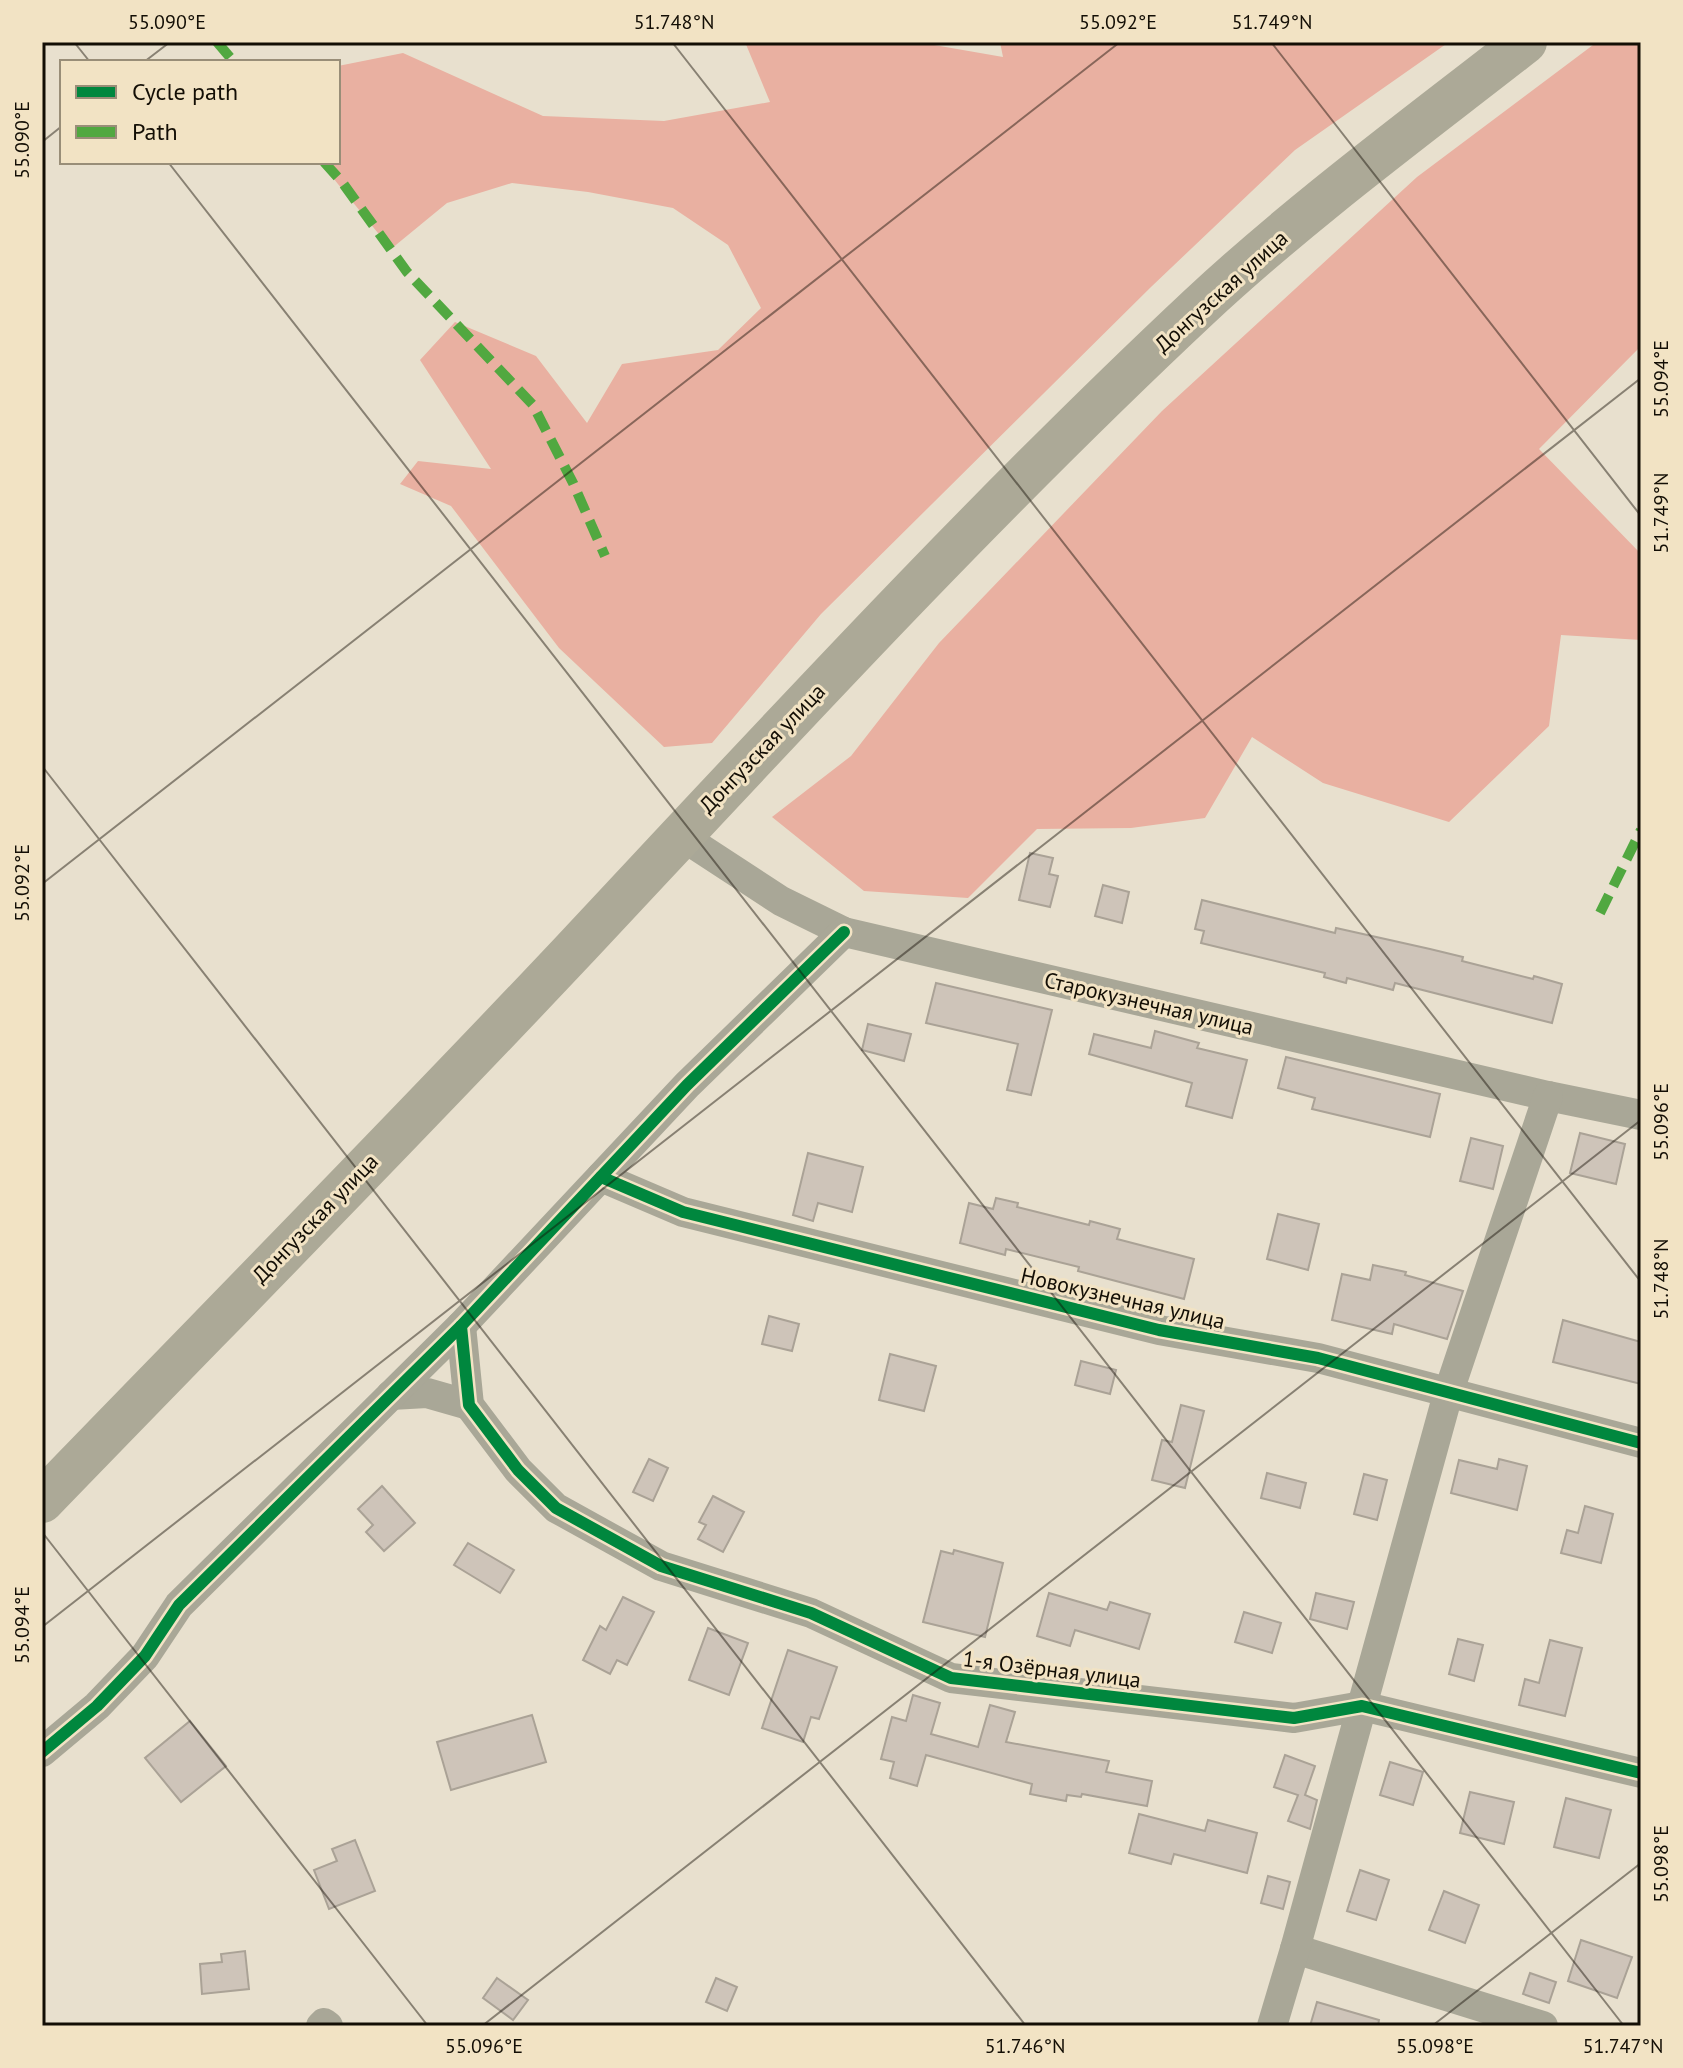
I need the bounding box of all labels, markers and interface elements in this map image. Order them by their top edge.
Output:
text: 55.090°E [128,9,206,35]
text: 51.748°N [634,9,714,35]
text: 55.092°E [1079,9,1157,35]
text: 51.749°N [1232,9,1312,35]
legend [60,60,340,164]
text: Cycle path [132,76,238,107]
text: 55.090°E [9,101,35,179]
text: Path [132,116,178,147]
street label: Донгузская улица [1149,224,1293,358]
text: 55.094°E [1648,340,1674,418]
text: 51.749°N [1648,473,1674,553]
street label: Донгузская улица [693,677,831,819]
text: 55.092°E [9,844,35,922]
street label: Старокузнечная улица [1042,965,1256,1041]
text: 55.096°E [1648,1083,1674,1161]
street label: Донгузская улица [246,1147,384,1289]
text: 51.748°N [1648,1239,1674,1319]
street label: Новокузнечная улица [1018,1261,1228,1335]
text: 55.094°E [9,1586,35,1664]
street label: 1-я Озёрная улица [961,1644,1143,1694]
text: 55.098°E [1648,1825,1674,1903]
text: 55.096°E [445,2033,523,2059]
text: 51.746°N [985,2033,1065,2059]
text: 55.098°E [1396,2033,1474,2059]
text: 51.747°N [1583,2033,1663,2059]

